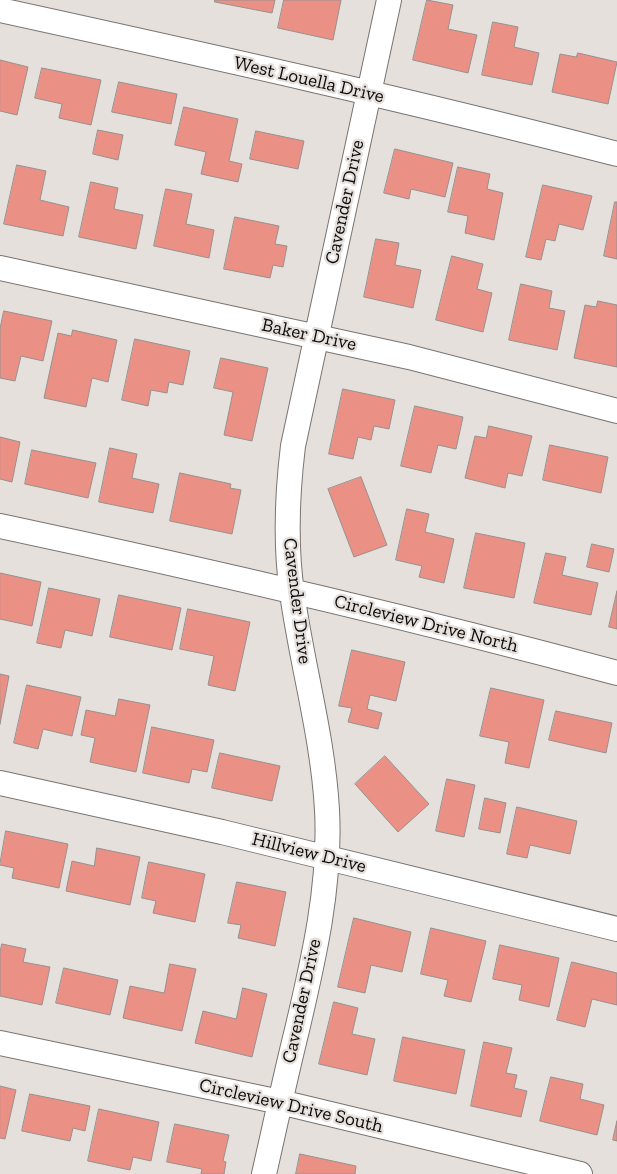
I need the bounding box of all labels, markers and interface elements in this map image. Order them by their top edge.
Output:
street label: West Louella Drive [232,52,386,108]
street label: Cavender Drive [321,138,369,266]
street label: Baker Drive [260,314,358,356]
street label: Cavender Drive [278,537,316,665]
street label: Circleview Drive North [332,590,520,658]
street label: Hillview Drive [250,828,368,878]
street label: Cavender Drive [278,937,326,1065]
street label: Circleview Drive South [197,1074,385,1138]

